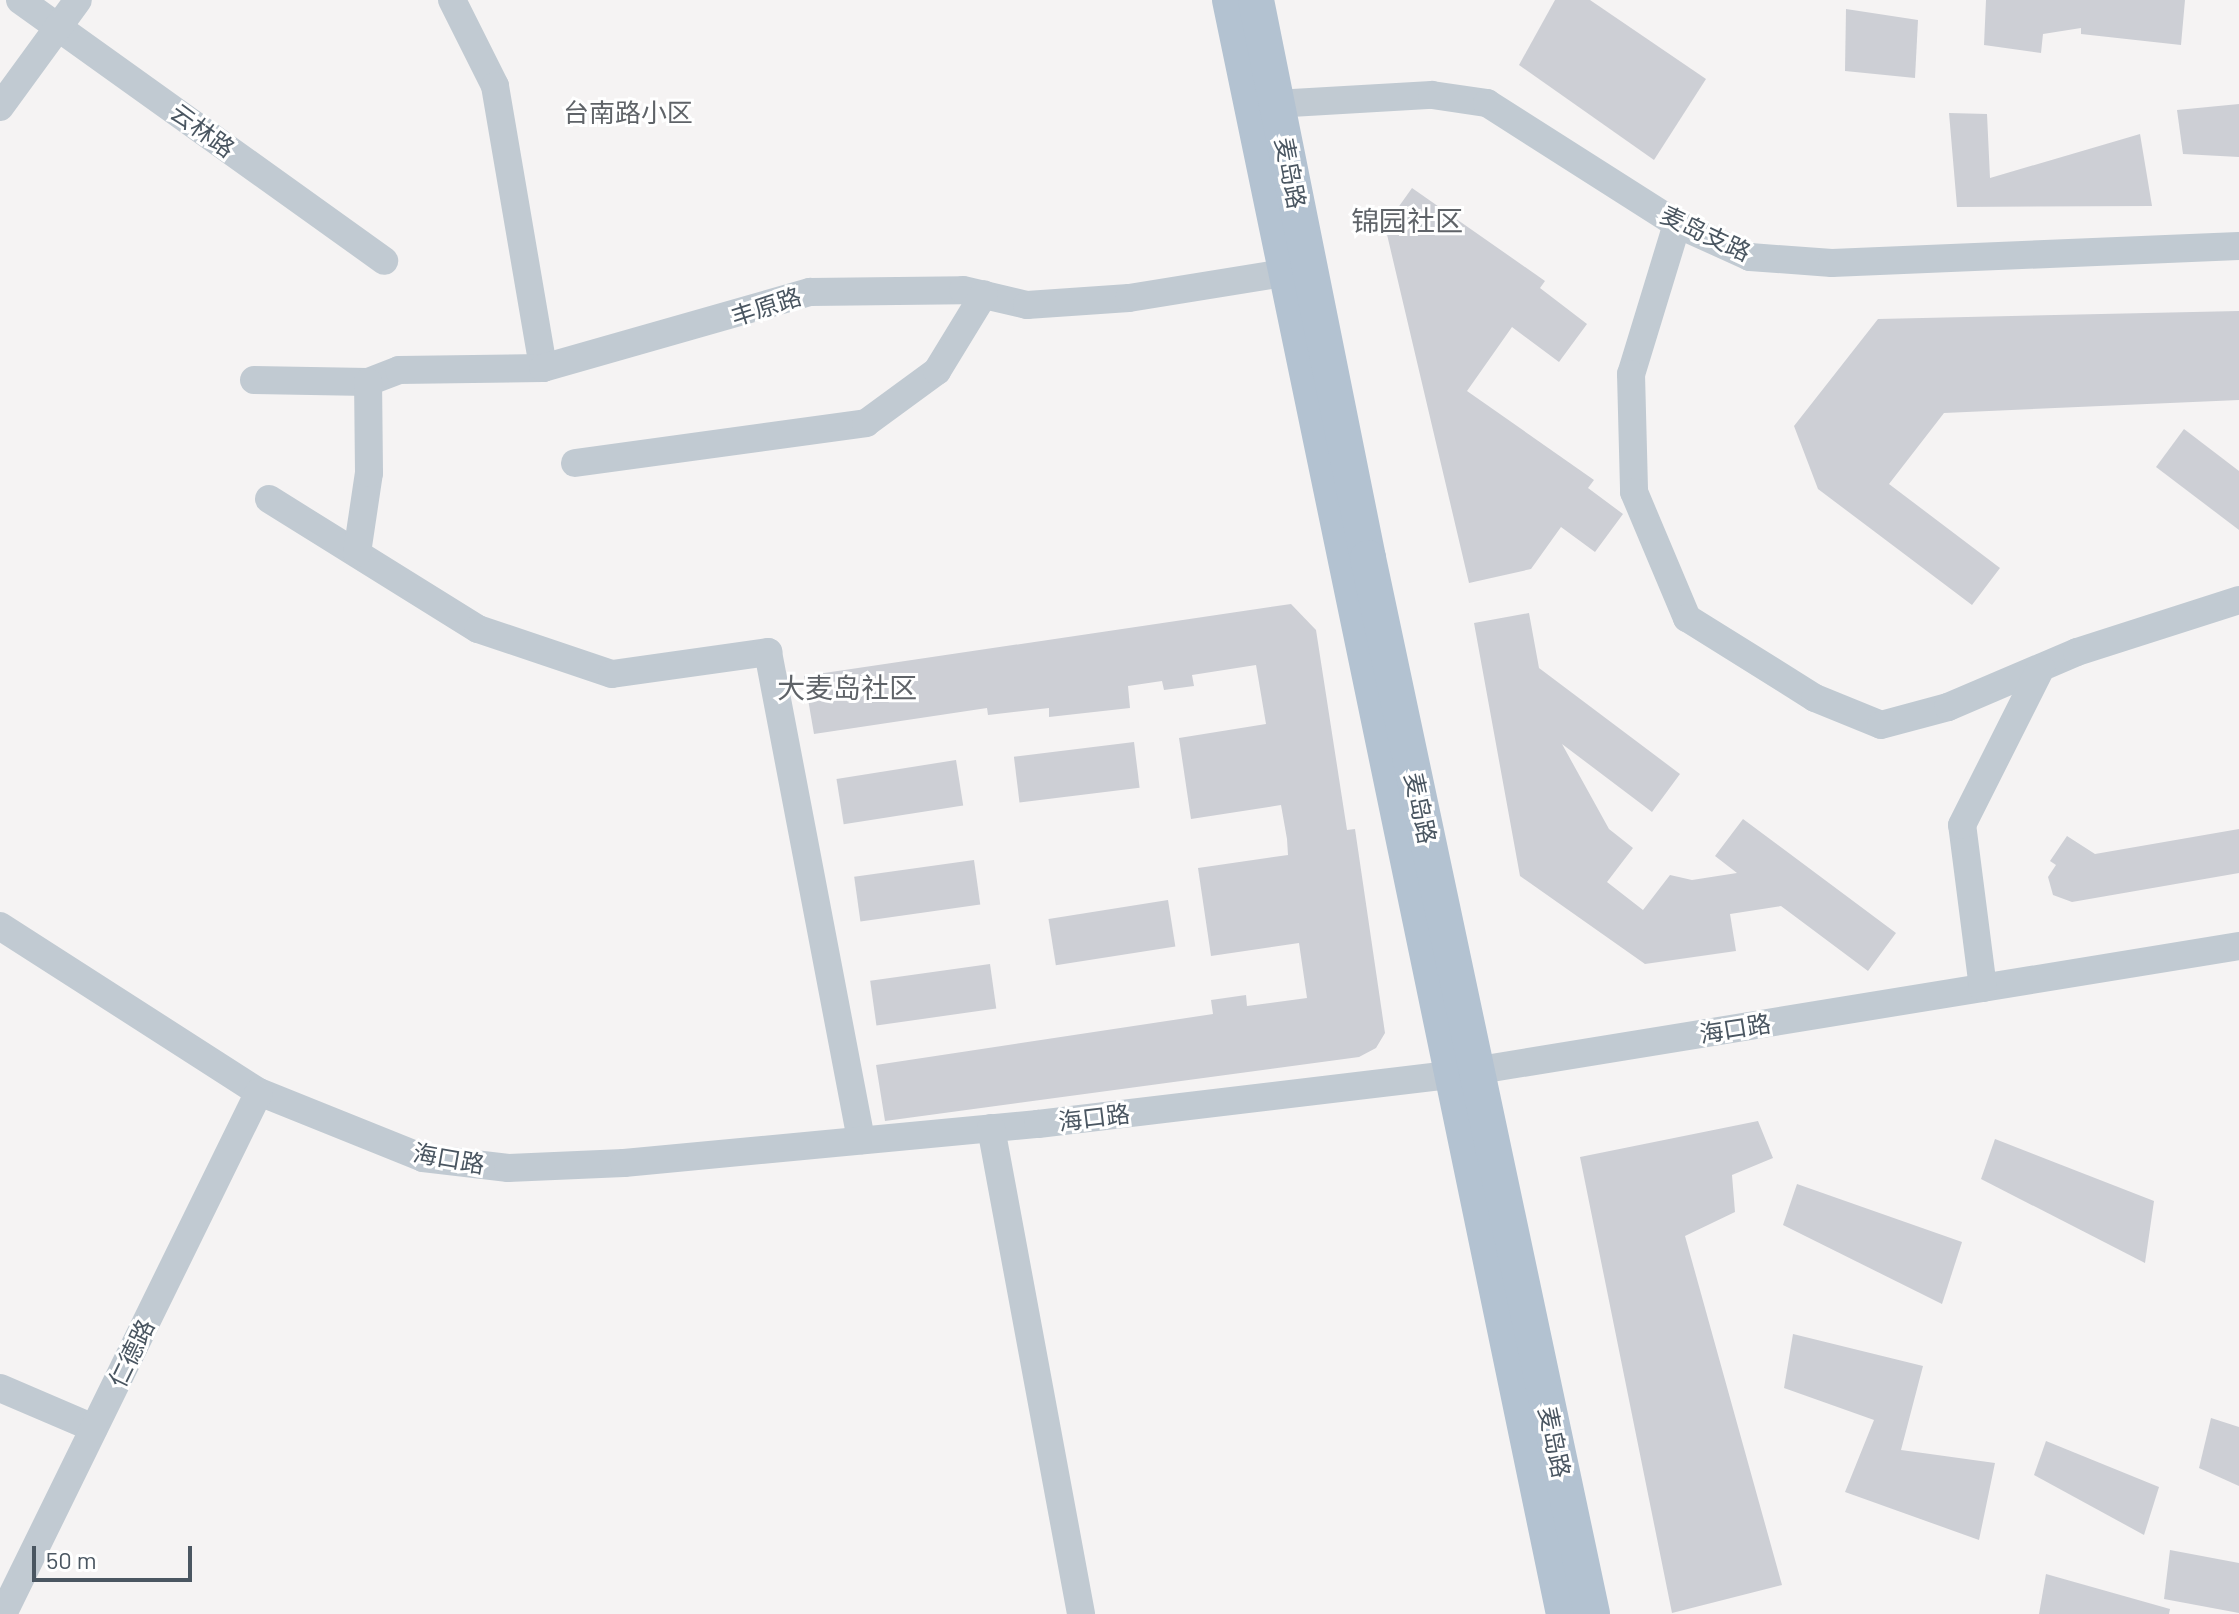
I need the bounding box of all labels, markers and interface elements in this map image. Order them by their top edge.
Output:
district label: 台南路小区 [563,96,693,128]
street label: 云林路 [165,97,241,163]
street label: 麦岛路 [1270,135,1312,211]
street label: 麦岛支路 [1656,200,1756,266]
district label: 锦园社区 [1351,203,1463,237]
street label: 丰原路 [727,281,805,331]
district label: 大麦岛社区 [777,670,917,704]
street label: 麦岛路 [1399,770,1443,846]
street label: 海口路 [1697,1008,1773,1048]
street label: 海口路 [1057,1098,1131,1136]
street label: 海口路 [411,1138,487,1178]
street label: 仁德路 [102,1314,160,1392]
street label: 麦岛路 [1533,1404,1577,1480]
scale bar [36,1530,196,1580]
text: 50 m [46,1545,97,1574]

